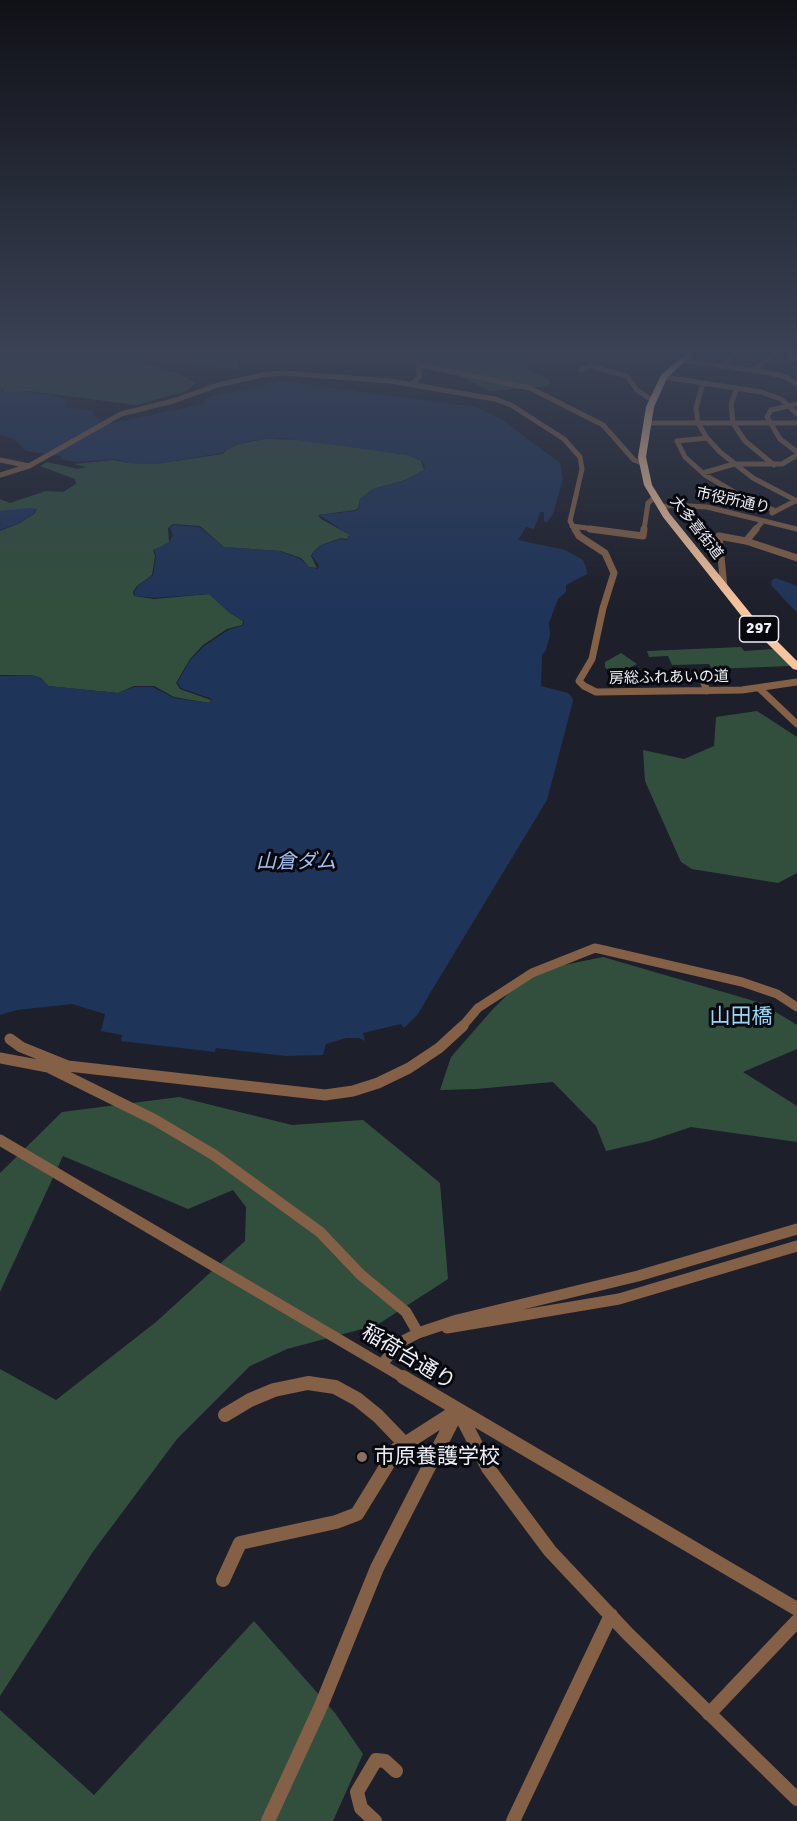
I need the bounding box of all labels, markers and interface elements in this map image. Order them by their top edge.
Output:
street label: 市役所通り [694,484,772,518]
street label: 大多喜街道 [666,493,726,563]
road number: 297 [740,616,778,642]
street label: 房総ふれあいの道 [609,668,729,688]
water label: 山倉ダム [256,851,336,875]
district label: 山田橋 [710,1004,772,1030]
street label: 稲荷台通り [357,1320,459,1396]
place label: 市原養護学校 [374,1444,500,1470]
marker: 市原養護学校 [355,1450,369,1464]

